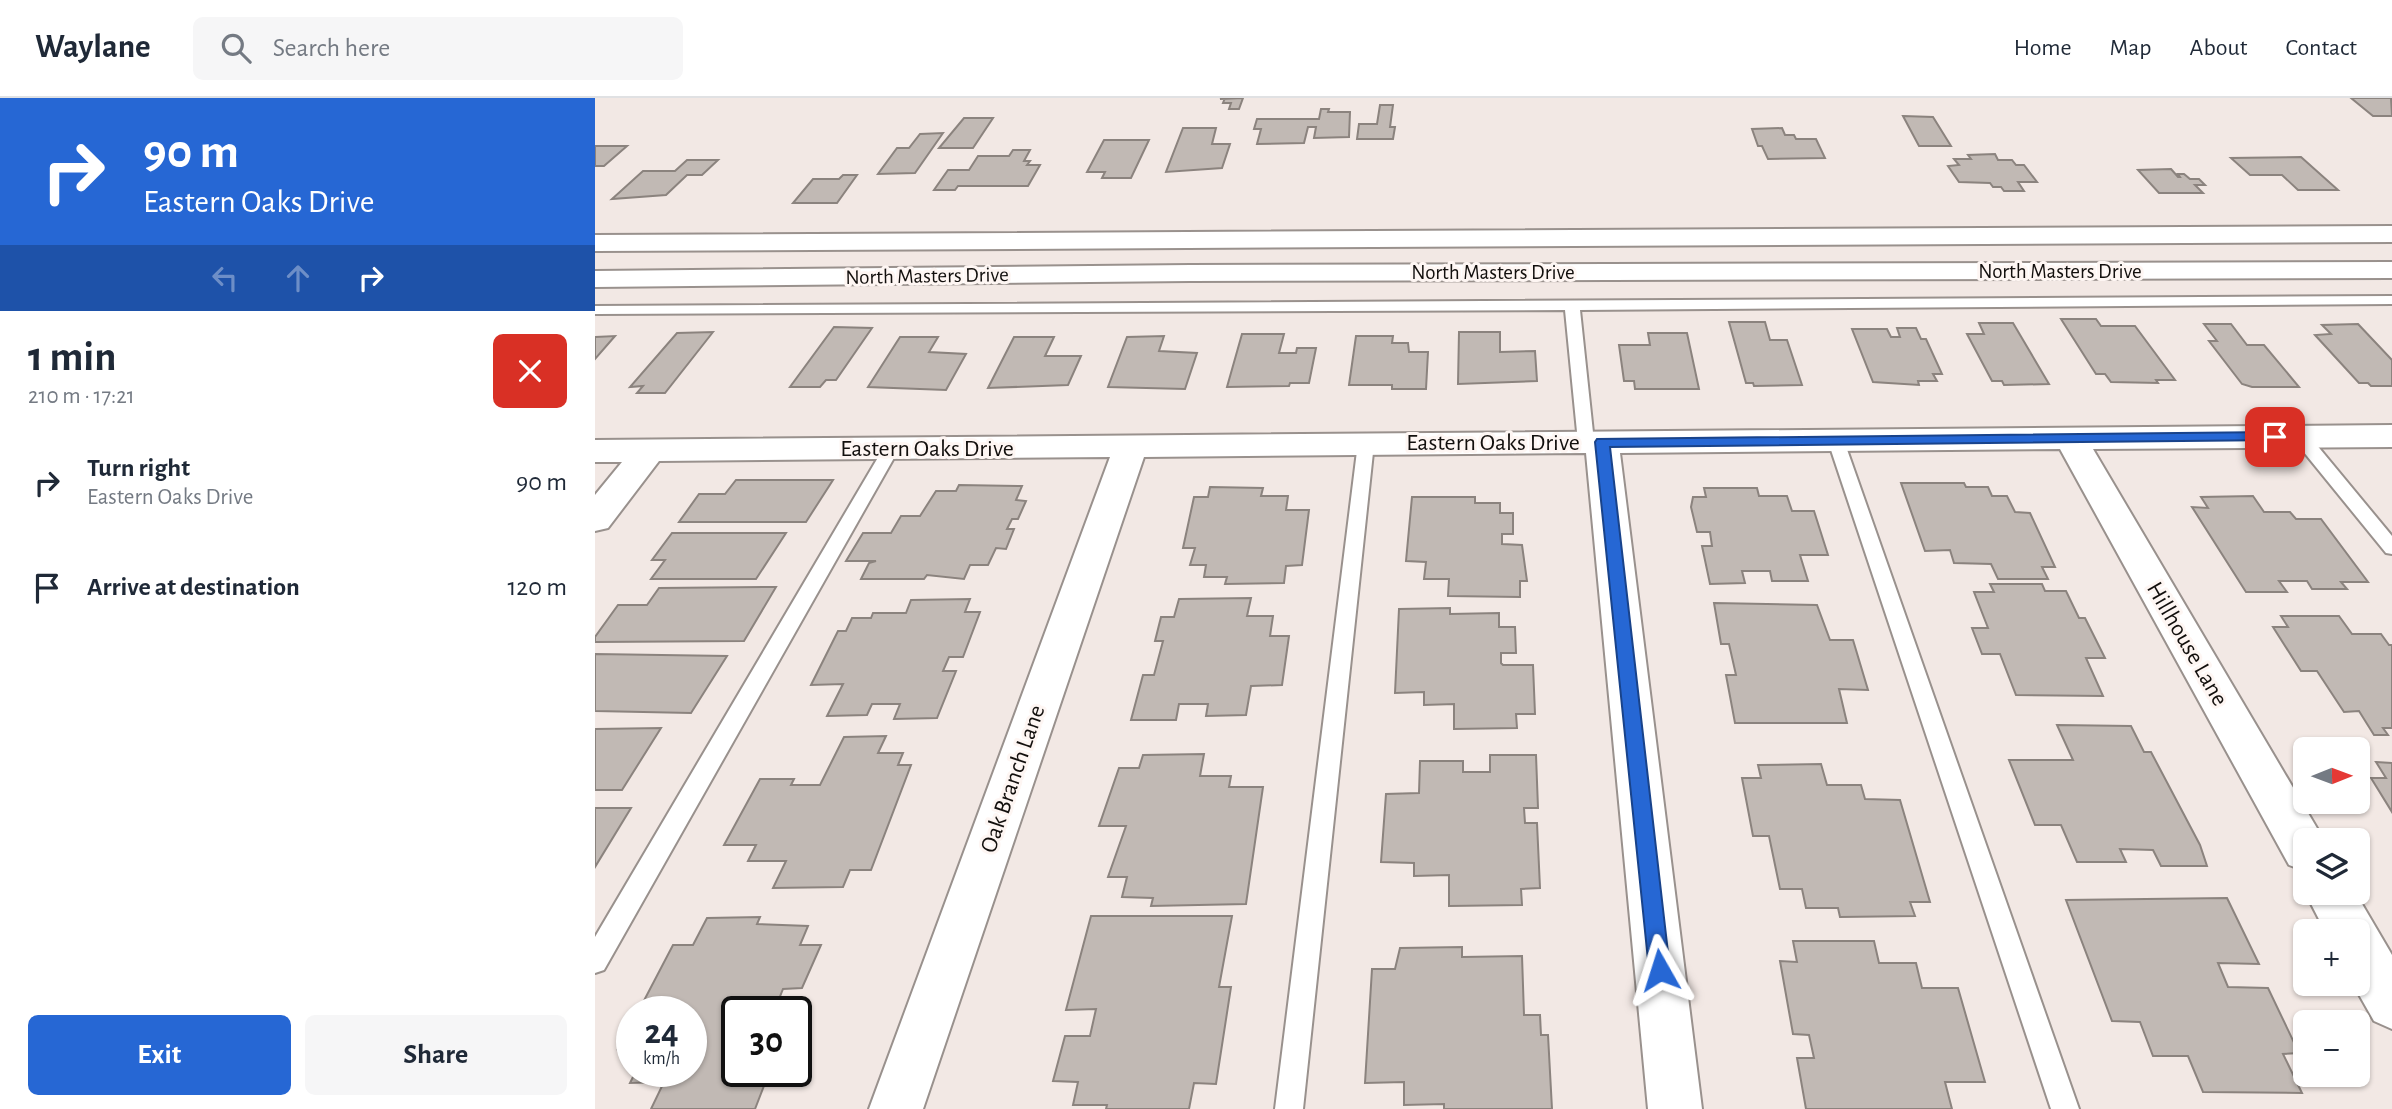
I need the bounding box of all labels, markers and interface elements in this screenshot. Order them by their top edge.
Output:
search box [193,17,683,80]
icon: search [217,29,255,67]
text: Waylane [35,31,151,64]
text: Search here [273,35,390,61]
text: Home [2014,36,2072,60]
text: Map [2110,36,2152,60]
text: About [2190,36,2247,60]
text: Contact [2285,36,2357,60]
icon: right [28,126,119,217]
text: 90 m [143,128,239,177]
text: Eastern Oaks Drive [143,186,374,218]
icon: left [206,259,244,297]
icon: ahead [279,259,317,297]
icon: right [352,259,390,297]
street label: North Masters Drive [1978,261,2142,282]
street label: North Masters Drive [1411,262,1575,283]
street label: North Masters Drive [845,264,1009,288]
button: close [493,334,567,408]
text: 1 min [28,336,117,378]
text: 210 m · 17:21 [28,385,135,408]
pin [2245,407,2305,467]
icon: arrive [2256,418,2294,456]
street label: Eastern Oaks Drive [1406,431,1580,455]
street label: Eastern Oaks Drive [840,437,1014,461]
text: Turn right [87,455,190,481]
icon: right [28,464,66,502]
text: 90 m [516,469,567,495]
text: Eastern Oaks Drive [87,486,253,509]
icon: arrive [28,569,66,607]
text: Arrive at destination [87,574,300,600]
text: 120 m [507,574,567,600]
street label: Hillhouse Lane [2142,578,2232,710]
street label: Oak Branch Lane [976,702,1050,856]
north arrow [2293,737,2369,814]
map controls [2293,737,2370,1087]
button: layers [2293,828,2370,905]
button: + [2293,919,2370,996]
position arrow [1623,933,1697,1007]
speed limit sign: 30 [721,996,812,1087]
button: − [2293,1010,2370,1087]
button: Exit [28,1015,291,1095]
button: Share [305,1015,567,1095]
text: 24 [644,1015,679,1050]
text: km/h [643,1050,680,1068]

